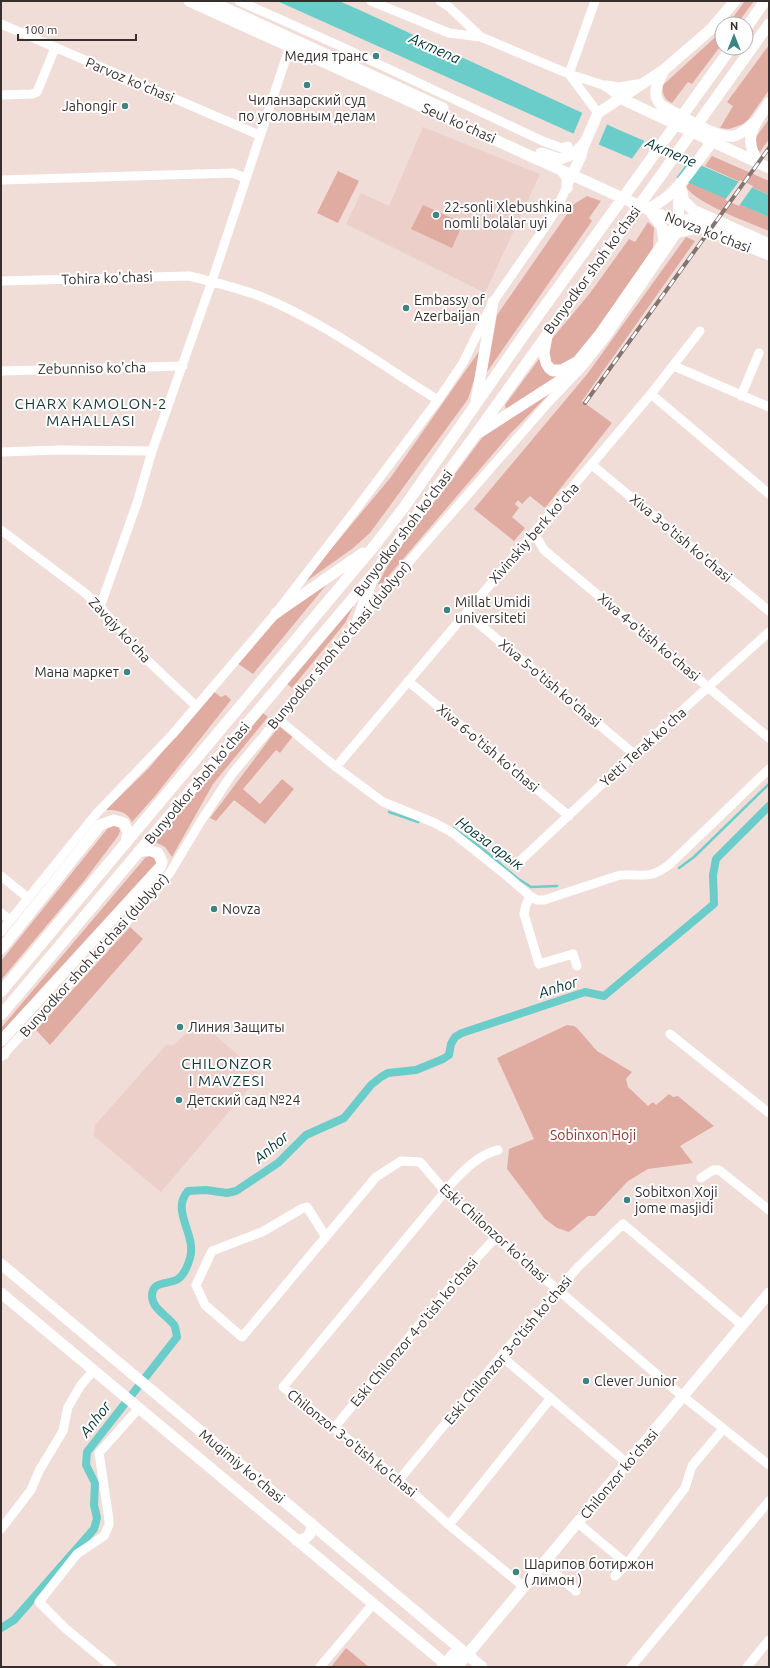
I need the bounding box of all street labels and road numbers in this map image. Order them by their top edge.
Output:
street label: Parvoz ko'chasi [83,54,177,106]
street label: Seul ko'chasi [420,100,498,146]
street label: Bunyodkor shoh ko'chasi [540,203,644,337]
street label: Novza ko'chasi [663,208,753,256]
street label: Tohira ko'chasi [61,268,153,288]
street label: Zebunniso ko'cha [38,359,146,377]
street label: Bunyodkor shoh ko'chasi [350,467,456,599]
street label: Xivinskiy berk ko'cha [486,479,582,587]
street label: Xiva 3-o'tish ko'chasi [627,491,735,585]
street label: Bunyodkor shoh koʻchasi (dublyor) [264,558,414,732]
street label: Xiva 4-o'tish ko'chasi [595,590,703,684]
street label: Zavqiy ko'cha [86,594,154,666]
street label: Xiva 5-o'tish ko'chasi [496,636,604,730]
street label: Xiva 6-o'tish ko'chasi [434,701,542,795]
street label: Yetti Terak ko'cha [597,704,689,790]
street label: Bunyodkor shoh ko'chasi [141,719,253,847]
street label: Bunyodkor shoh koʻchasi (dublyor) [16,870,172,1040]
street label: Eski Chilonzor ko'chasi [437,1180,551,1286]
street label: Eski Chilonzor 4-o'tish ko'chasi [347,1254,481,1410]
street label: Eski Chilonzor 3-o'tish ko'chasi [441,1272,575,1428]
street label: Chilonzor 3-o'tish ko'chasi [284,1386,420,1500]
street label: Muqimiy ko'chasi [196,1426,288,1506]
street label: Chilonzor ko'chasi [577,1426,661,1522]

